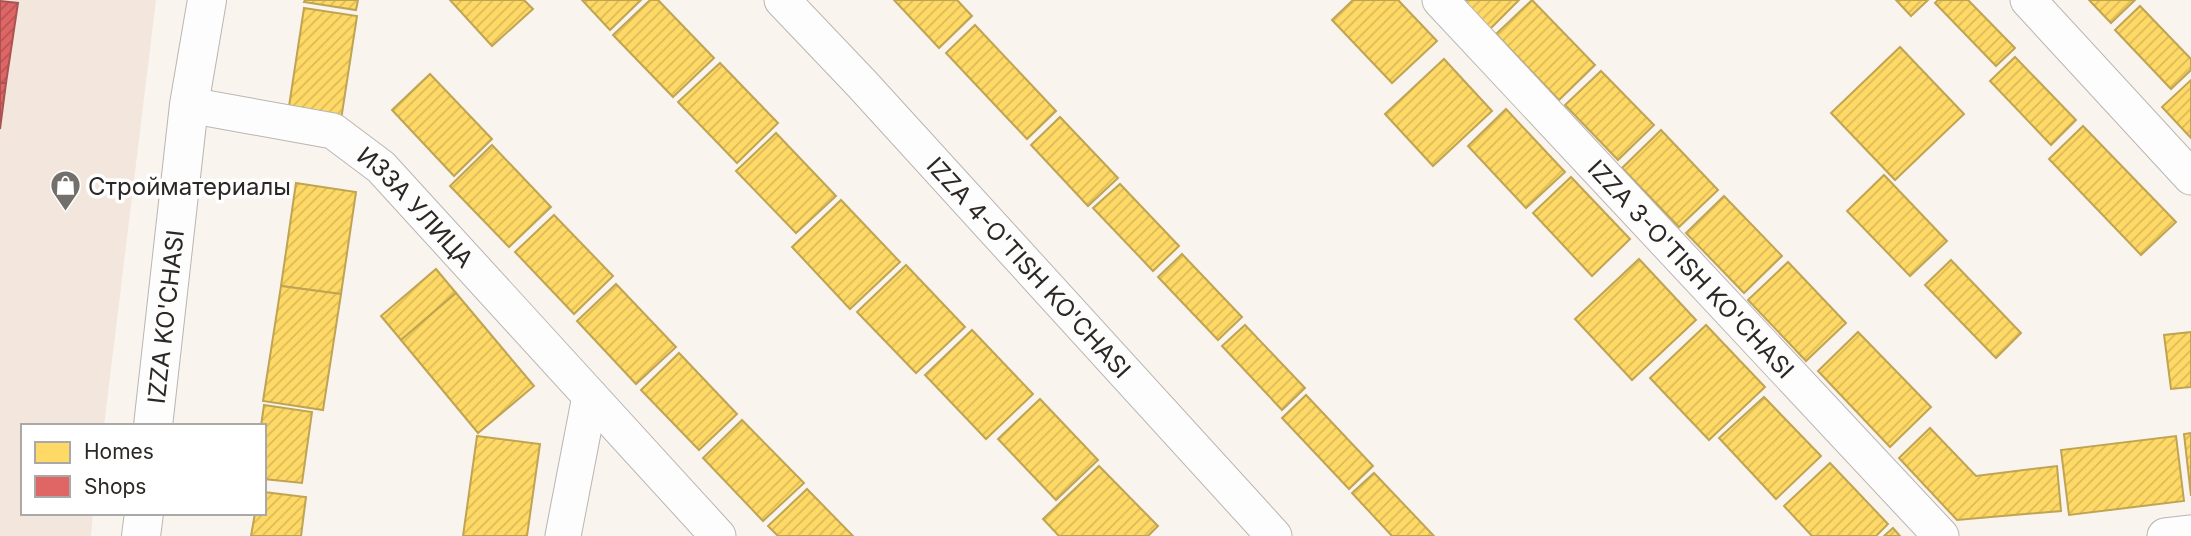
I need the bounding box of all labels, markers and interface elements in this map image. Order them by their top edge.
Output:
street label: ИЗЗА УЛИЦА [352,140,480,273]
street label: IZZA 4-O'TISH KO'CHASI [921,151,1137,384]
street label: IZZA 3-O'TISH KO'CHASI [1582,154,1800,384]
shop icon: Стройматериалы [48,169,82,213]
place label: Стройматериалы [88,172,291,201]
street label: IZZA KO'CHASI [141,228,189,405]
legend [21,424,266,515]
text: Homes [84,439,154,464]
text: Shops [84,474,146,499]

